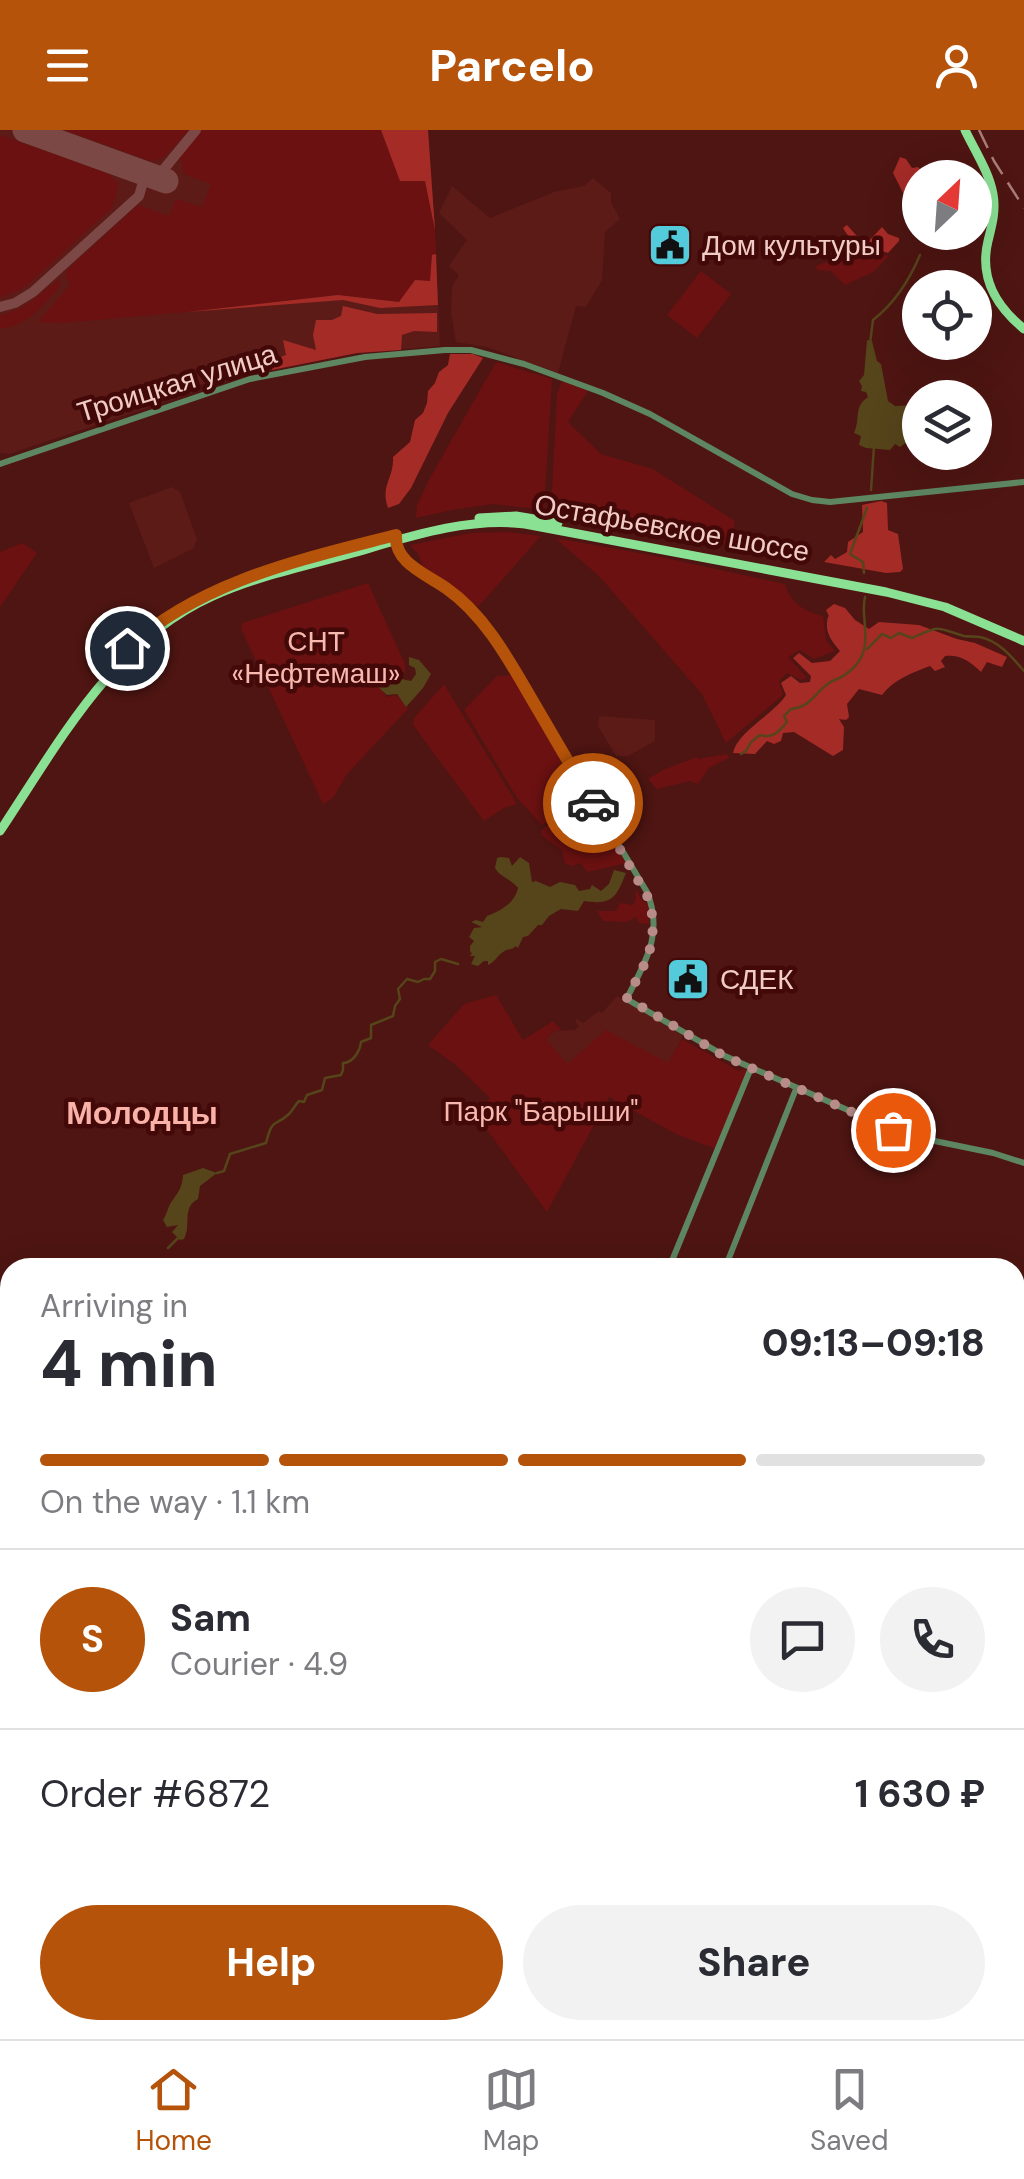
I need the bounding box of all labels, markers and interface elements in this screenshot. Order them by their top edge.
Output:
text: Parcelo [429,36,595,95]
icon: menu [40,38,95,93]
icon: person [929,38,984,93]
north arrow [902,160,992,250]
map controls [902,160,992,470]
public building icon: Дом культуры [647,222,693,268]
place label: Дом культуры [702,227,881,264]
button: locate [902,270,992,360]
street label: Троицкая улица [73,335,281,431]
button: layers [902,380,992,470]
street label: Остафьевское шоссе [532,486,812,570]
pin [85,606,170,691]
icon: home [100,621,155,676]
park label: СНТ «Нефтемаш» [232,623,400,692]
courier [543,753,643,853]
icon: car [566,776,621,831]
public building icon: СДЕК [665,956,711,1002]
place label: СДЕК [720,961,794,998]
pin [851,1088,936,1173]
district label: Молодцы [66,1092,218,1134]
park label: Парк "Барыши" [443,1093,639,1130]
icon: bag [866,1103,921,1158]
text: Arriving in [40,1285,188,1327]
text: 09:13–09:18 [762,1318,985,1368]
text: 4 min [40,1322,218,1406]
text: On the way · 1.1 km [40,1481,310,1523]
button: chat [750,1587,855,1692]
button: phone [880,1587,985,1692]
text: Sam [170,1593,251,1643]
text: S [81,1614,104,1664]
text: Courier · 4.9 [170,1643,348,1685]
text: Order #6872 [40,1769,270,1819]
text: 1 630 ₽ [855,1769,985,1819]
button: Help [40,1905,503,2020]
button: Share [523,1905,985,2020]
tab: Home [135,2062,212,2159]
tab: Map [483,2062,539,2159]
tab: Saved [810,2062,889,2159]

